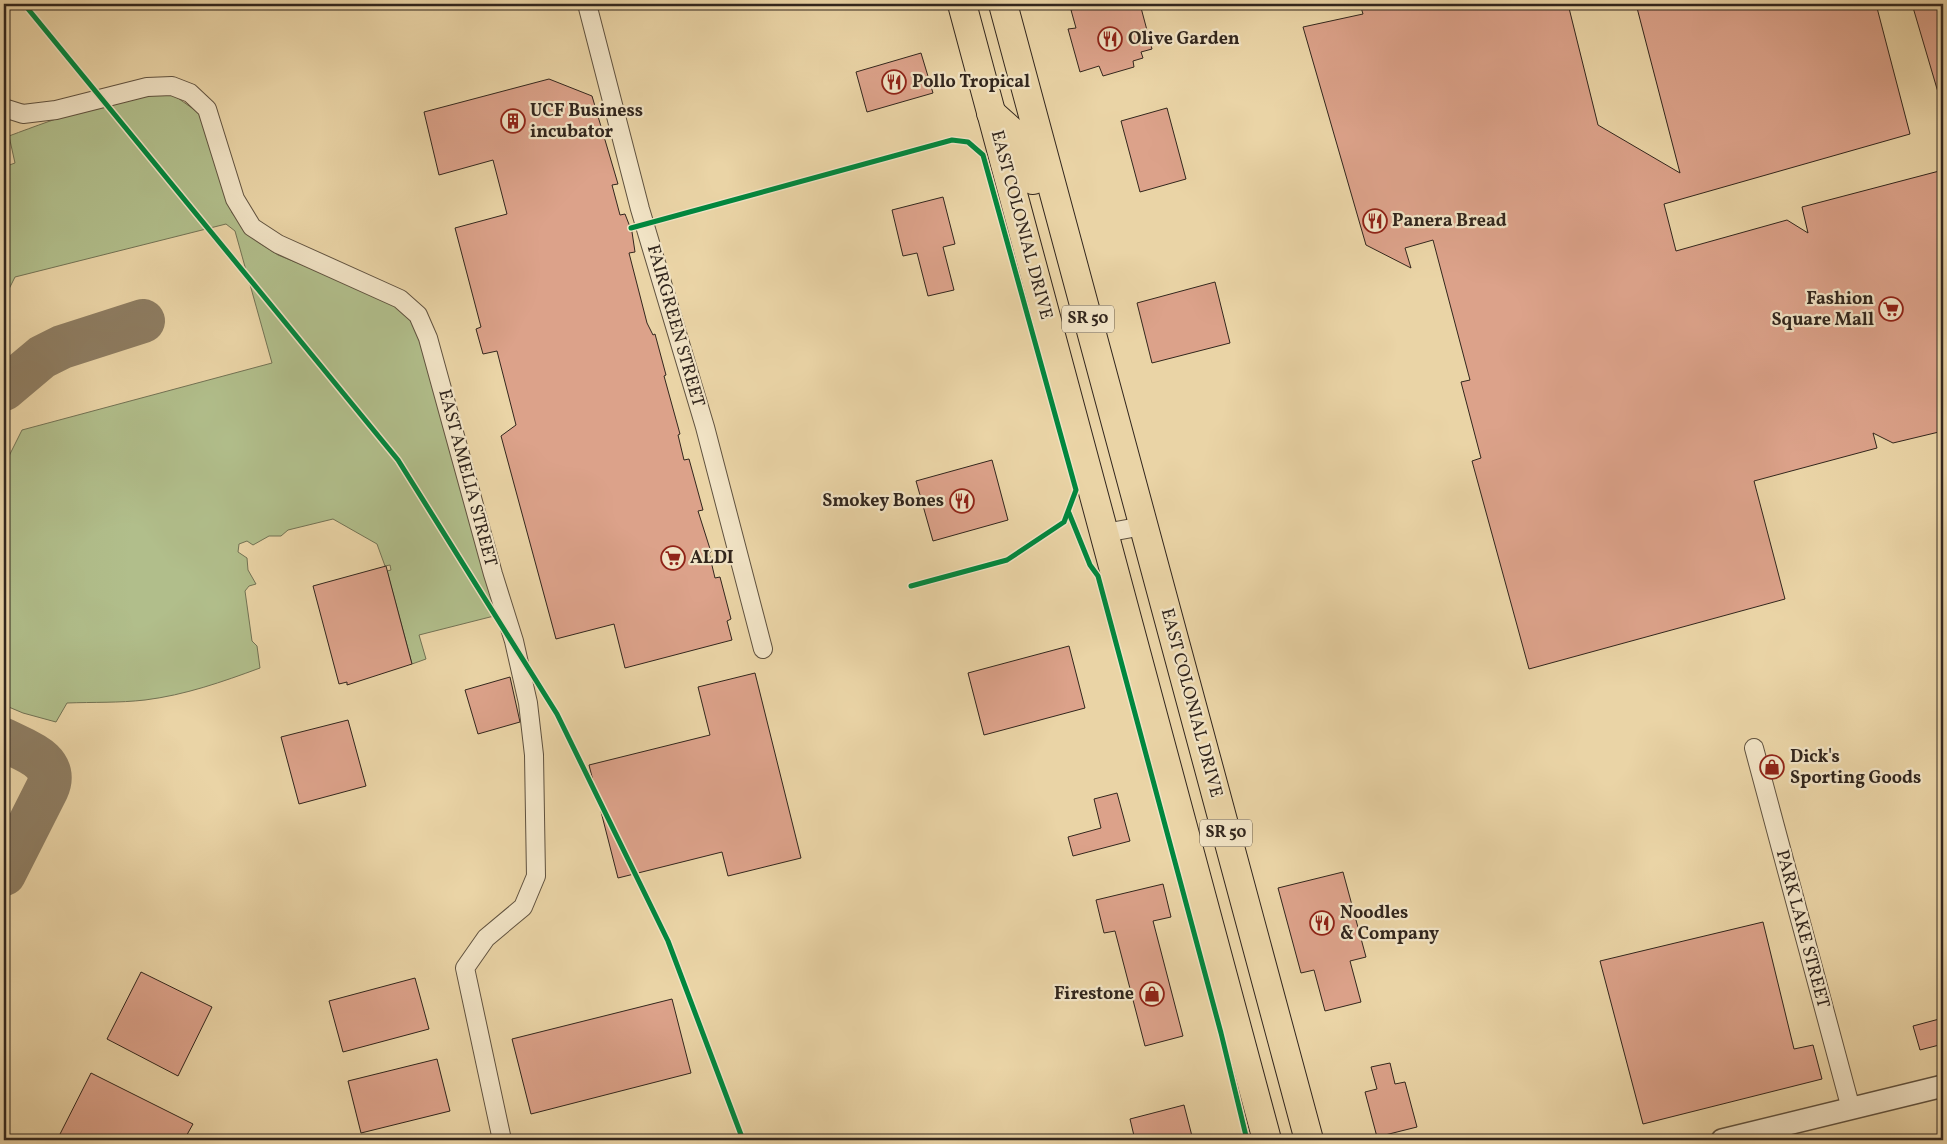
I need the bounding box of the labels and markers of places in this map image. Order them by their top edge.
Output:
restaurant icon: Olive Garden [1097,26,1123,52]
place label: Olive Garden [1128,27,1240,52]
restaurant icon: Pollo Tropical [881,69,907,95]
place label: Pollo Tropical [912,70,1030,95]
place label: UCF Business incubator [530,99,643,145]
building icon: UCF Business incubator [500,108,526,134]
restaurant icon: Panera Bread [1362,208,1388,234]
place label: Panera Bread [1392,209,1507,234]
place label: Fashion Square Mall [1772,287,1874,333]
supermarket icon: Fashion Square Mall [1878,296,1904,322]
restaurant icon: Smokey Bones [949,488,975,514]
place label: Smokey Bones [822,489,944,514]
supermarket icon: ALDI [660,545,686,571]
place label: ALDI [690,546,734,571]
place label: Dick's Sporting Goods [1790,745,1921,791]
shop icon: Dick's Sporting Goods [1759,754,1785,780]
place label: Noodles & Company [1340,901,1439,947]
restaurant icon: Noodles & Company [1309,910,1335,936]
shop icon: Firestone [1139,981,1165,1007]
place label: Firestone [1054,982,1134,1007]

